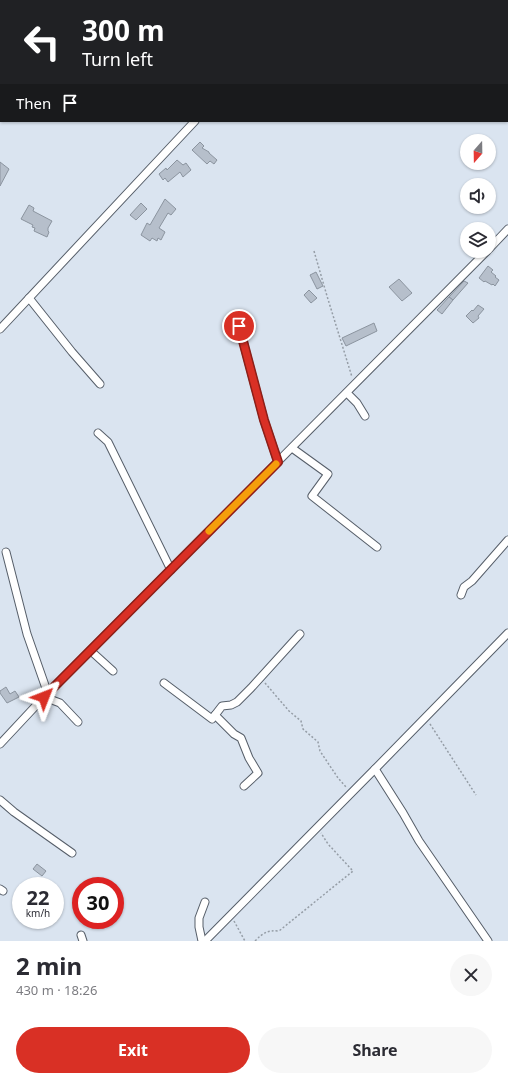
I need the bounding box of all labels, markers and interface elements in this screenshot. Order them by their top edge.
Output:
text: 300 m [82,11,165,49]
icon: left [16,16,68,68]
text: Turn left [82,47,153,71]
icon: arrive [59,92,81,114]
text: Then [16,93,51,113]
north arrow [460,134,496,170]
map controls [460,134,496,258]
button: sound [460,178,496,214]
button: layers [460,222,496,258]
pin [222,309,256,343]
icon: arrive [228,315,250,337]
position arrow [23,676,65,718]
speed limit sign: 30 [72,877,124,929]
text: 22 [27,884,49,911]
text: km/h [26,906,50,920]
text: 2 min [16,949,82,982]
button: close [450,954,492,996]
text: 430 m · 18:26 [16,981,97,999]
button: Exit [16,1027,250,1073]
button: Share [258,1027,492,1073]

